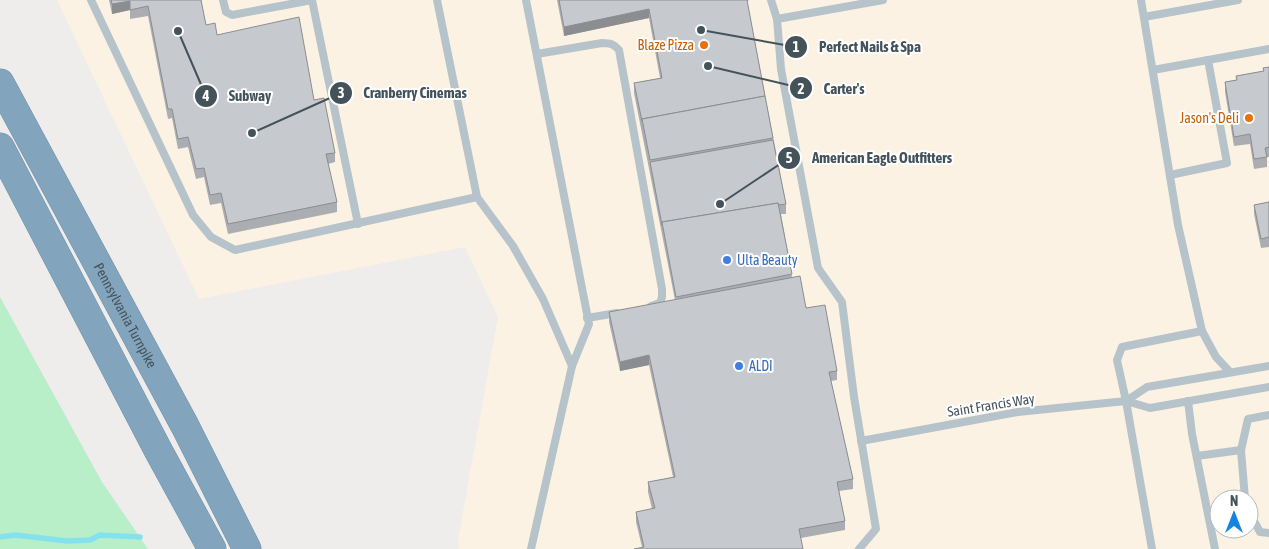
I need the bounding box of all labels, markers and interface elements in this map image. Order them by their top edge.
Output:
callout: Perfect Nails & Spa [784,32,931,62]
place label: Blaze Pizza [638,37,694,53]
text: 1 [792,38,800,55]
text: Perfect Nails & Spa [819,38,921,55]
marker: Blaze Pizza [698,39,710,51]
callout: Carter's [788,73,874,103]
callout: Cranberry Cinemas [328,78,477,108]
text: 2 [797,80,805,97]
text: Carter's [823,80,865,97]
callout: Subway [194,81,281,111]
text: 3 [337,84,345,101]
text: Cranberry Cinemas [363,84,467,101]
text: 4 [201,87,210,104]
text: Subway [229,87,272,104]
place label: Jason's Deli [1180,110,1239,126]
marker: Jason's Deli [1243,112,1255,124]
callout: American Eagle Outfitters [777,143,962,173]
text: 5 [785,149,793,166]
text: American Eagle Outfitters [811,149,953,166]
place label: Ulta Beauty [737,252,798,268]
marker: Ulta Beauty [721,254,733,266]
street label: Pennsylvania Turnpike [91,260,160,371]
place label: ALDI [749,358,773,374]
marker: ALDI [733,360,745,372]
street label: Saint Francis Way [946,390,1036,420]
north arrow [1209,489,1259,539]
text: N [1230,493,1238,509]

